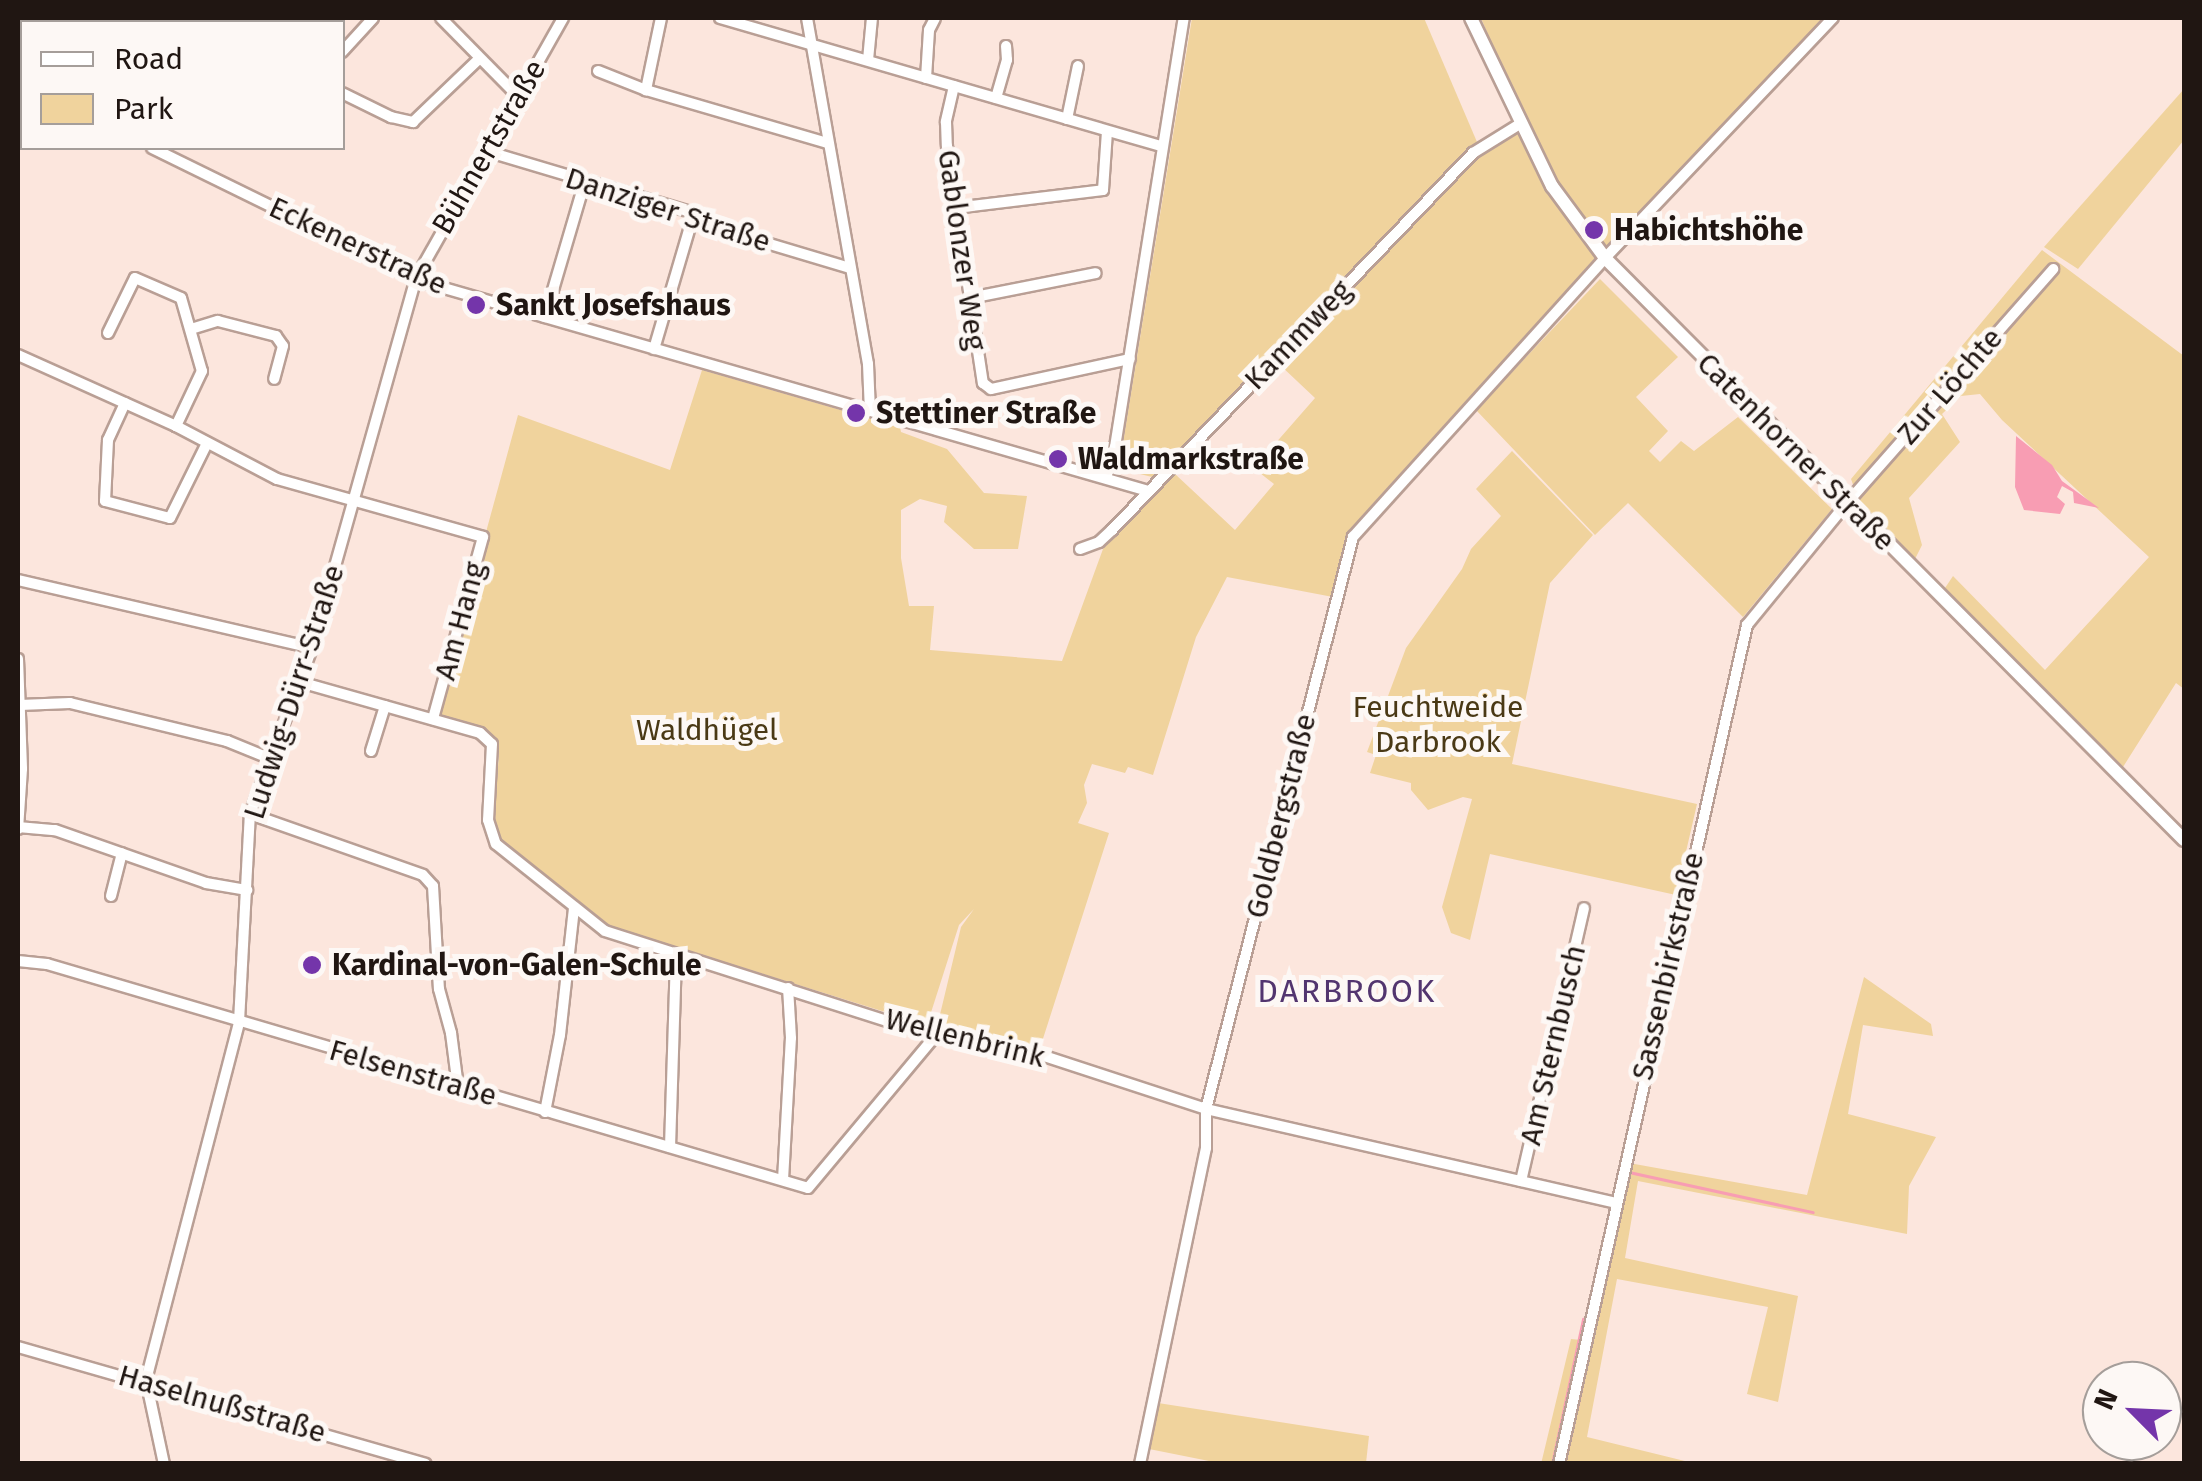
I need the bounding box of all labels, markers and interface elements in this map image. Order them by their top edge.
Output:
legend [20,20,345,150]
text: Road [114,41,183,77]
street label: Bühnertstraße [425,53,553,241]
text: Park [114,91,173,127]
street label: Gablonzer Weg [930,147,994,353]
street label: Danziger Straße [561,160,775,260]
street label: Eckenerstraße [263,189,453,303]
place label: Habichtshöhe [1614,212,1803,248]
marker: Habichtshöhe [1583,219,1605,241]
street label: Kammweg [1237,273,1359,397]
place label: Sankt Josefshaus [496,287,731,323]
marker: Sankt Josefshaus [465,294,487,316]
street label: Zur Löchte [1890,320,2010,452]
street label: Catenhorner Straße [1689,345,1903,559]
place label: Stettiner Straße [876,395,1096,431]
marker: Stettiner Straße [845,402,867,424]
place label: Waldmarkstraße [1078,441,1304,477]
marker: Waldmarkstraße [1047,448,1069,470]
street label: Am Hang [427,558,493,684]
street label: Ludwig-Dürr-Straße [236,560,352,824]
park label: Feuchtweide Darbrook [1353,689,1523,760]
street label: Goldbergstraße [1238,710,1324,922]
park label: Waldhügel [636,712,778,748]
street label: Sassenbirkstraße [1624,848,1712,1084]
street label: Am Sternbusch [1512,941,1594,1149]
place label: Kardinal-von-Galen-Schule [332,947,701,983]
marker: Kardinal-von-Galen-Schule [301,954,323,976]
district label: DARBROOK [1257,972,1437,1010]
street label: Wellenbrink [882,1001,1048,1075]
street label: Felsenstraße [325,1032,501,1114]
street label: Haselnußstraße [114,1357,330,1451]
north arrow [2082,1361,2182,1461]
text: N [2087,1384,2125,1415]

